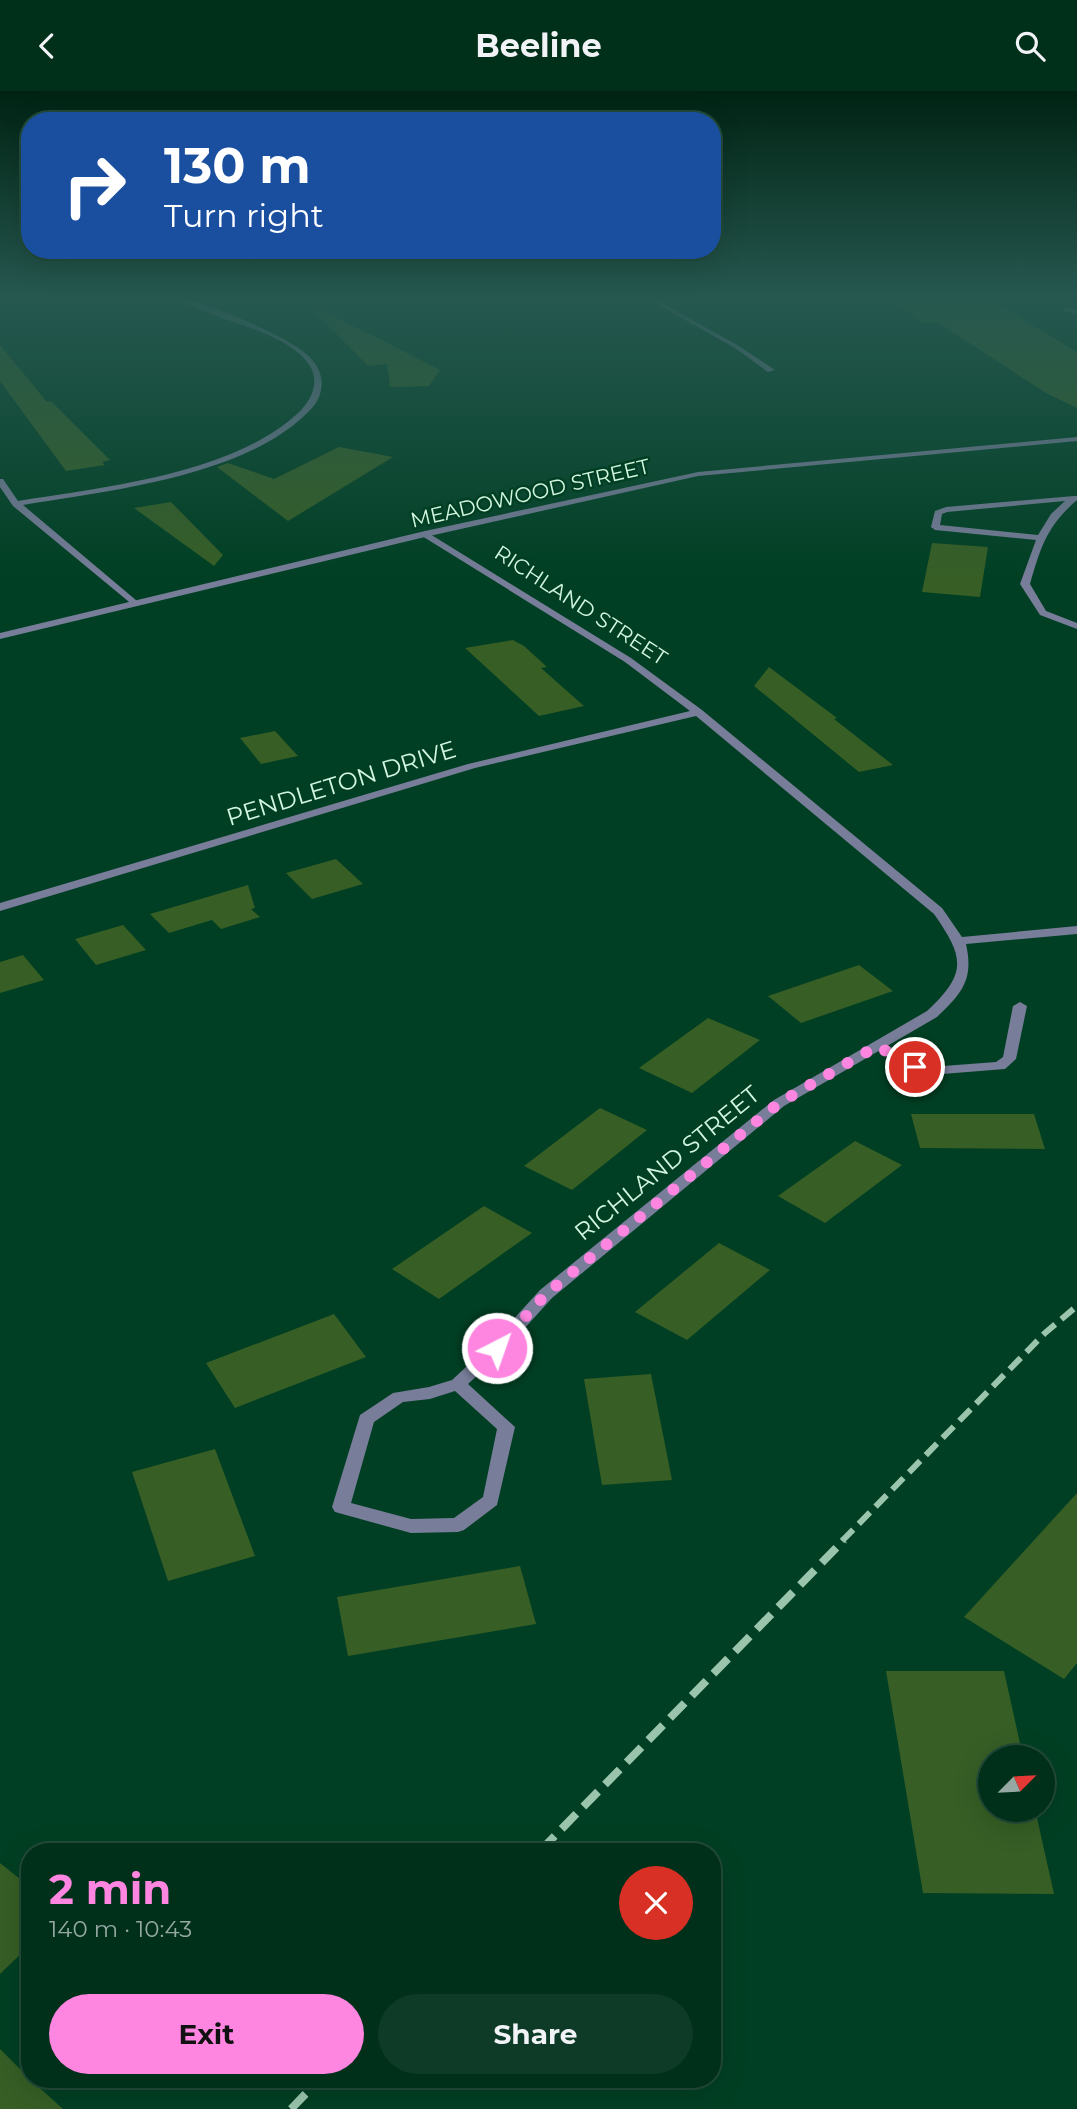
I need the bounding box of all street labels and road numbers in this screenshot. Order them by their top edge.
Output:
street label: MEADOWOOD STREET [408,453,652,533]
street label: RICHLAND STREET [490,540,672,670]
street label: PENDLETON DRIVE [223,734,459,832]
street label: RICHLAND STREET [569,1079,766,1247]

